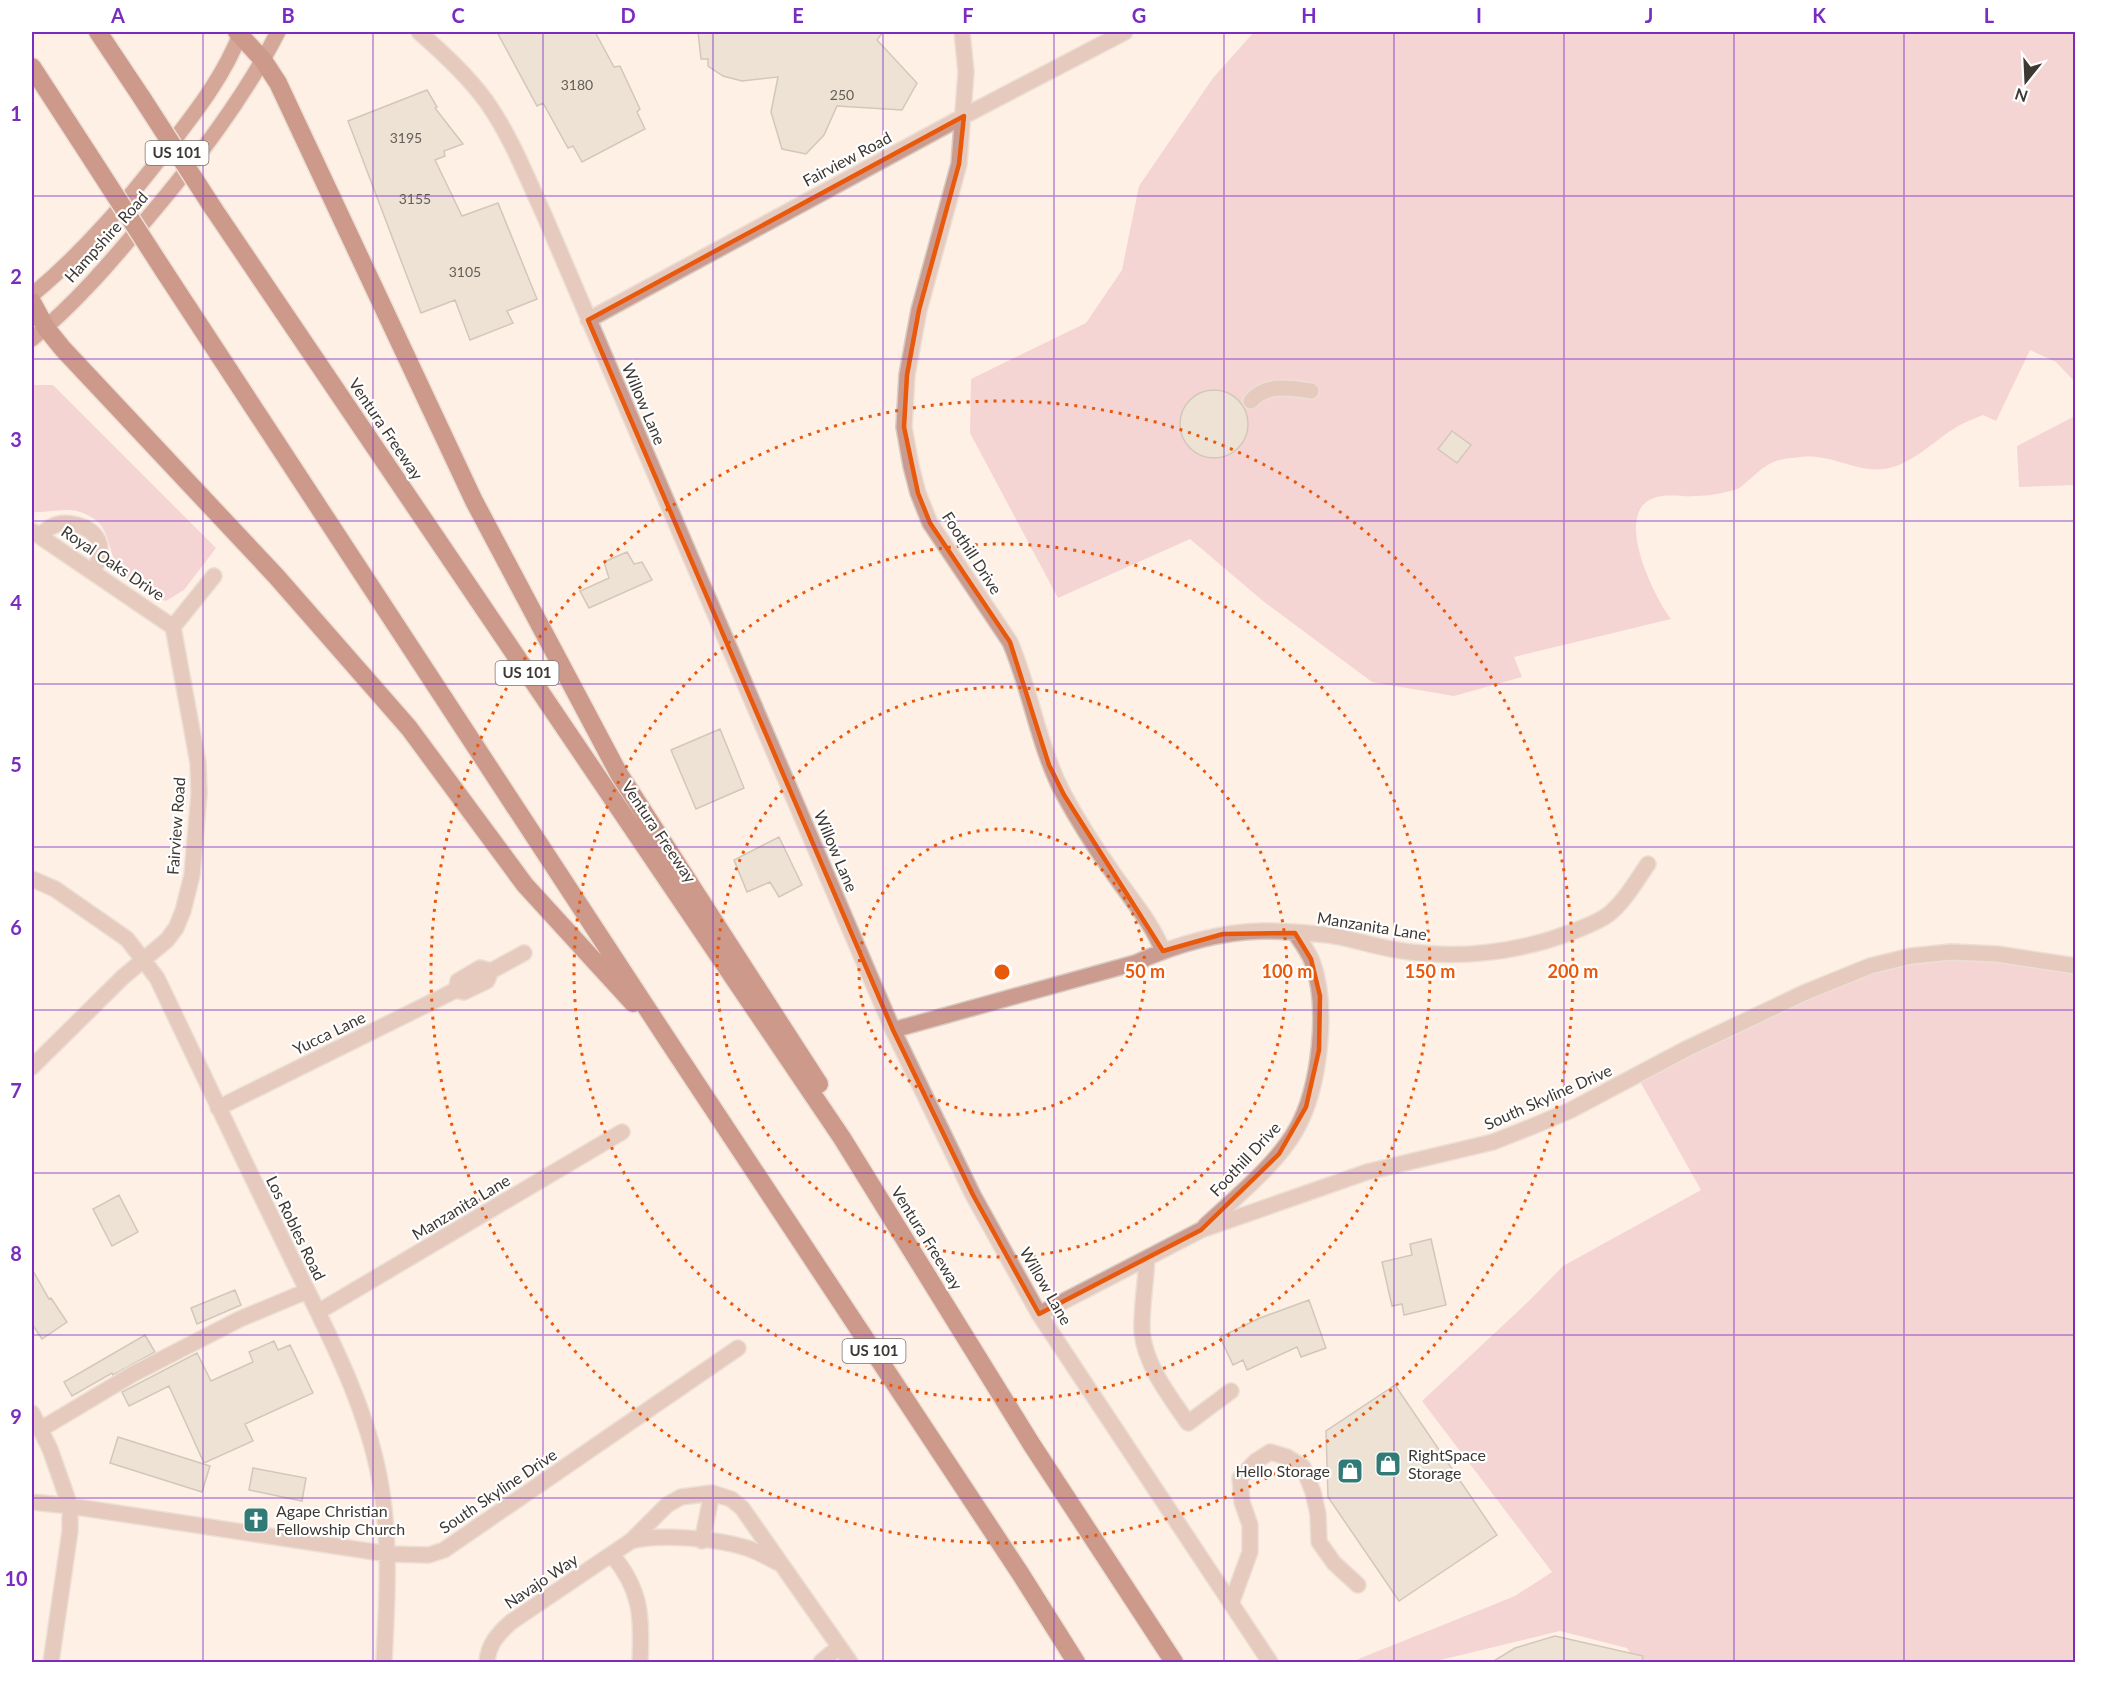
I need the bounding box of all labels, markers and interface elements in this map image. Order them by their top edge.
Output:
text: A [110,3,125,27]
text: B [281,3,295,27]
text: C [451,3,465,27]
text: D [620,3,636,27]
text: E [792,3,804,27]
text: F [962,3,974,27]
text: G [1132,3,1146,27]
text: H [1301,3,1317,27]
text: I [1476,3,1482,27]
text: J [1645,3,1653,27]
text: K [1812,3,1826,27]
text: L [1984,3,1995,27]
north arrow [1996,51,2056,111]
house number: 3180 [561,76,593,93]
text: N [2012,85,2030,107]
house number: 250 [830,86,854,103]
text: 1 [10,101,22,125]
street label: Fairview Road [799,127,894,190]
house number: 3195 [390,129,422,146]
road number: US 101 [146,141,208,165]
street label: Hampshire Road [60,187,151,286]
house number: 3155 [399,190,431,207]
house number: 3105 [449,263,481,280]
text: 2 [10,264,22,288]
street label: Willow Lane [619,360,670,447]
street label: Ventura Freeway [345,374,428,484]
text: 3 [10,427,22,451]
street label: Foothill Drive [939,508,1006,598]
street label: Royal Oaks Drive [58,521,168,604]
text: 4 [10,590,22,614]
road number: US 101 [496,661,558,685]
text: 5 [10,752,22,776]
street label: Fairview Road [163,777,188,875]
street label: Ventura Freeway [618,777,701,887]
street label: Willow Lane [811,807,862,894]
street label: Manzanita Lane [1316,907,1428,944]
text: 6 [10,915,22,939]
text: 50 m [1125,960,1165,982]
text: 100 m [1262,960,1312,982]
text: 150 m [1405,960,1455,982]
text: 200 m [1548,960,1598,982]
centre of rings [992,962,1012,982]
street label: Yucca Lane [289,1007,368,1058]
street label: South Skyline Drive [1481,1060,1614,1133]
text: 7 [10,1078,22,1102]
street label: Foothill Drive [1205,1118,1284,1200]
street label: Manzanita Lane [408,1170,513,1243]
street label: Los Robles Road [263,1172,330,1283]
street label: Ventura Freeway [888,1182,967,1294]
text: 8 [10,1241,22,1265]
street label: Willow Lane [1017,1243,1076,1328]
road number: US 101 [842,1339,906,1363]
text: 9 [10,1404,22,1428]
street label: South Skyline Drive [435,1444,560,1537]
place label: RightSpace Storage [1408,1445,1486,1482]
shop icon: RightSpace Storage [1373,1449,1403,1479]
shop icon: Hello Storage [1335,1456,1365,1486]
place label: Hello Storage [1235,1461,1330,1480]
place label: Agape Christian Fellowship Church [276,1501,405,1538]
church icon: Agape Christian Fellowship Church [241,1505,271,1535]
street label: Navajo Way [500,1549,582,1612]
text: 10 [4,1566,28,1590]

